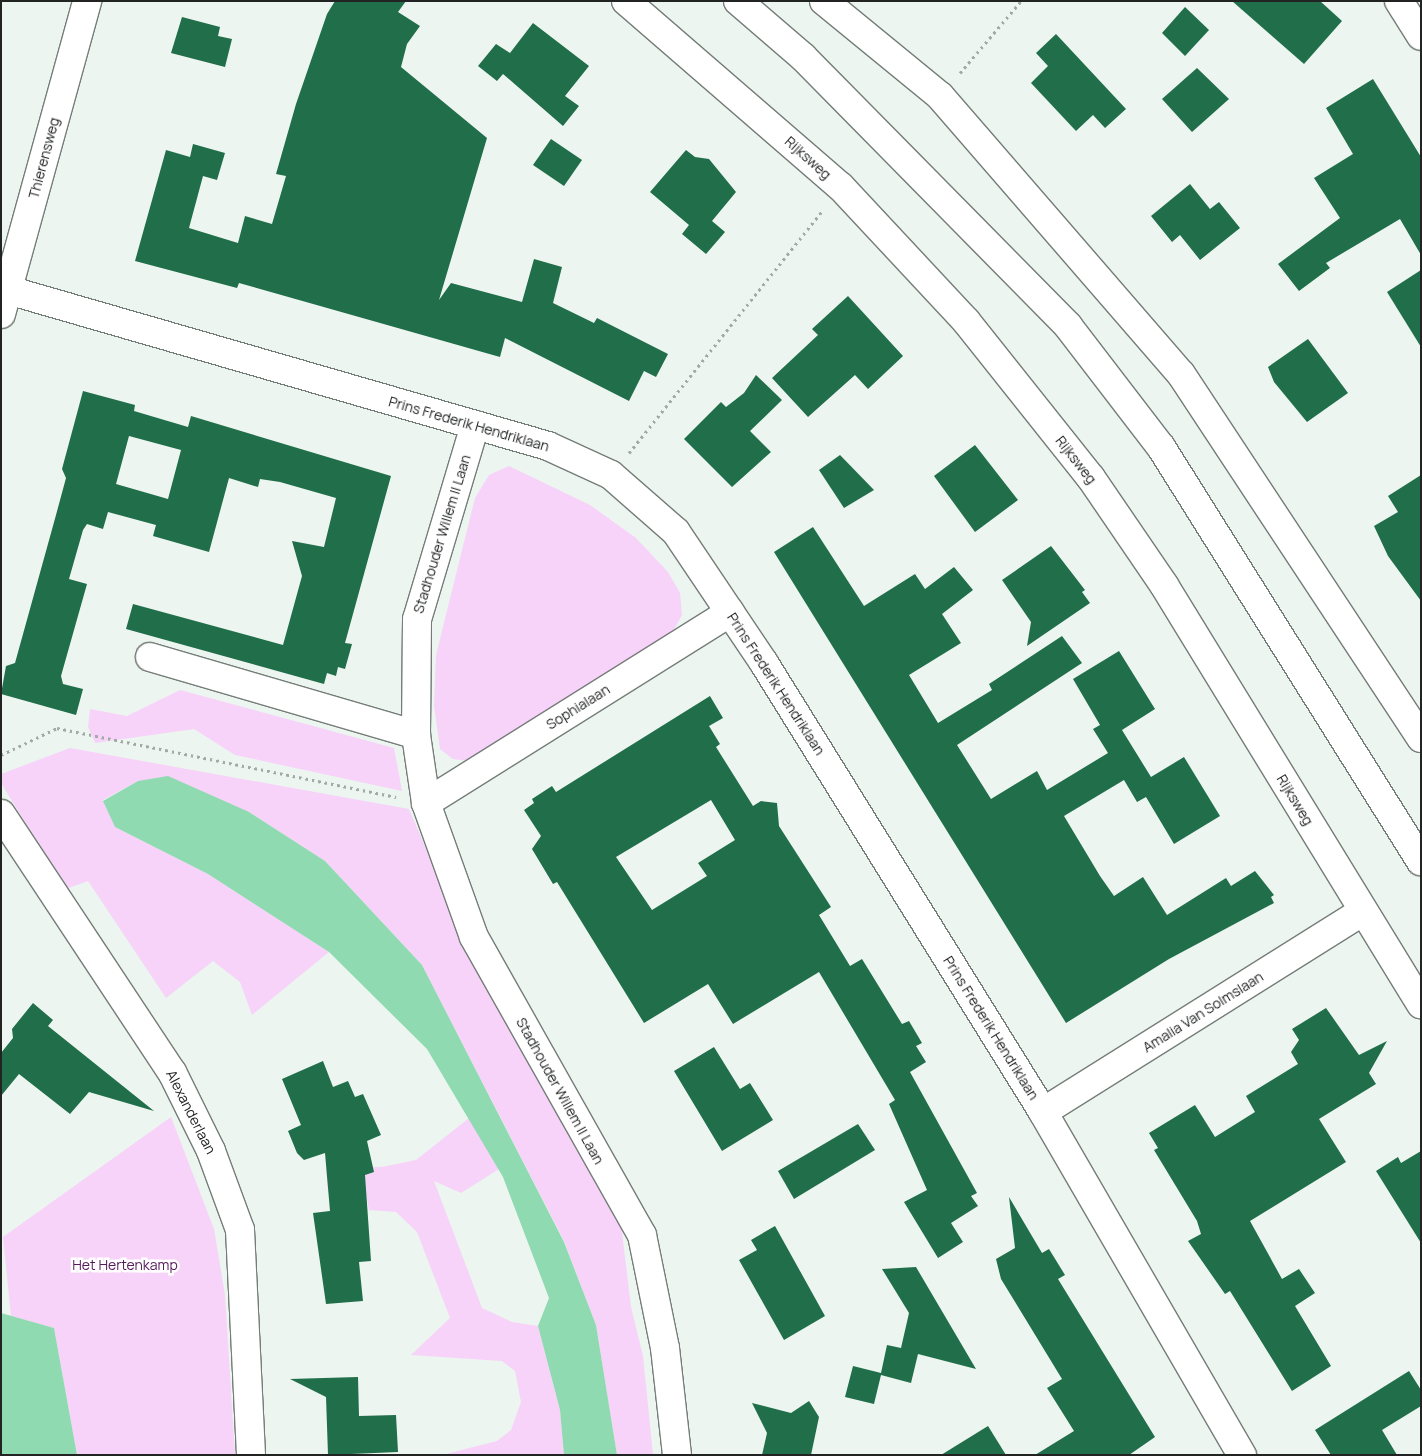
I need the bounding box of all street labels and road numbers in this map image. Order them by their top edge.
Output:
street label: Thierensweg [25,116,63,200]
street label: Rijksweg [781,133,835,183]
street label: Prins Frederik Hendriklaan [387,393,551,455]
street label: Rijksweg [1052,433,1100,487]
street label: Stadhouder Willem II Laan [410,453,474,615]
street label: Prins Frederik Hendriklaan [724,610,828,758]
street label: Sophialaan [543,681,613,733]
street label: Rijksweg [1273,771,1317,829]
street label: Prins Frederik Hendriklaan [940,953,1042,1103]
street label: Amalia Van Solmslaan [1140,968,1266,1056]
street label: Stadhouder Willem II Laan [513,1015,607,1167]
street label: Alexanderlaan [163,1067,219,1157]

